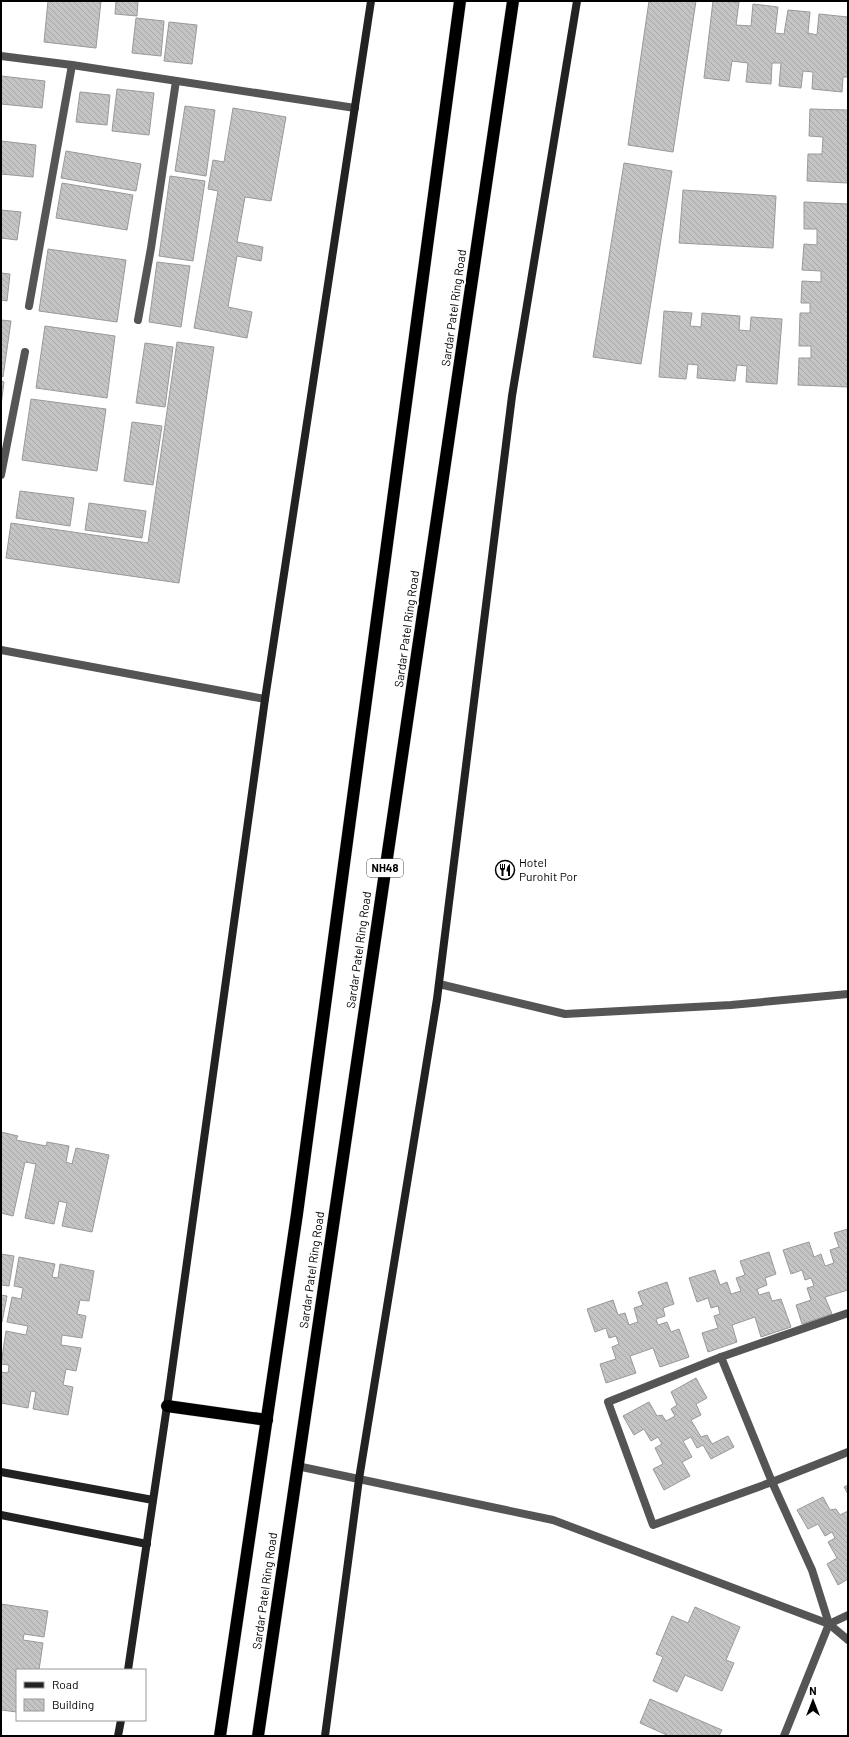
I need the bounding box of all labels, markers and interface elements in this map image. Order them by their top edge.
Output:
street label: Sardar Patel Ring Road [438,248,468,367]
street label: Sardar Patel Ring Road [391,569,421,688]
place label: Hotel Purohit Por [519,855,578,883]
road number: NH48 [367,859,403,877]
restaurant icon: Hotel Purohit Por [494,859,516,881]
street label: Sardar Patel Ring Road [343,890,373,1009]
street label: Sardar Patel Ring Road [296,1210,326,1329]
street label: Sardar Patel Ring Road [249,1531,279,1650]
legend [16,1669,146,1721]
text: Road [52,1677,79,1691]
north arrow [793,1681,833,1721]
text: N [809,1684,817,1697]
text: Building [52,1697,94,1711]

